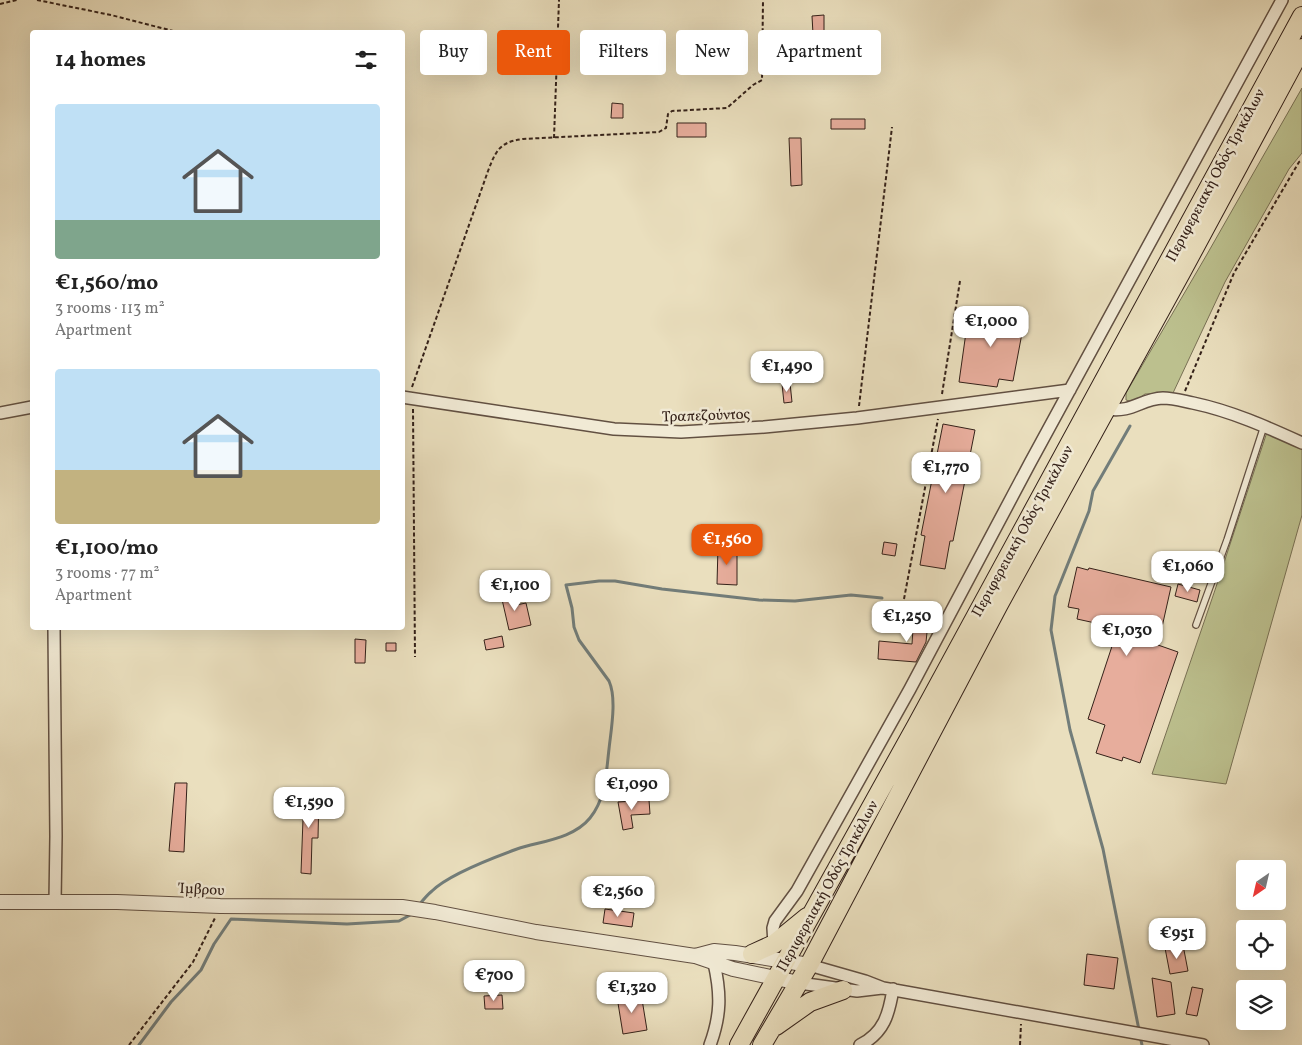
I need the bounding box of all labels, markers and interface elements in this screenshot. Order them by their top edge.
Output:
chip: Buy [420,30,487,75]
chip: Rent [497,30,570,75]
chip: Filters [580,30,666,75]
chip: New [676,30,748,75]
chip: Apartment [758,30,881,75]
text: 14 homes [55,46,146,75]
icon: filters [352,46,380,74]
street label: Περιφερειακή Οδός Τρικάλων [1162,85,1271,266]
icon: home [173,136,263,226]
text: €1,560/mo [55,269,158,298]
text: 3 rooms · 113 m² [55,298,165,320]
pin: €1,000 [950,306,1032,348]
text: €1,000 [965,311,1017,333]
text: Apartment [55,320,132,342]
pin: €1,490 [746,350,828,393]
text: €1,490 [762,356,813,378]
icon: home [173,401,263,491]
street label: Τραπεζούντος [661,404,751,429]
street label: Περιφερειακή Οδός Τρικάλων [967,442,1079,621]
pin: €1,770 [905,452,987,494]
text: €1,770 [923,457,969,479]
pin: €1,560 [686,524,768,566]
text: €1,560 [702,529,752,551]
text: €1,100/mo [55,534,158,563]
pin: €1,060 [1147,550,1229,593]
text: €1,060 [1162,556,1214,578]
text: 3 rooms · 77 m² [55,563,159,585]
pin: €1,100 [474,570,556,612]
text: €1,100 [490,575,540,597]
text: Apartment [55,585,132,607]
pin: €1,250 [866,600,948,643]
text: €1,250 [883,606,931,628]
pin: €1,030 [1086,614,1168,657]
text: €1,030 [1102,620,1152,642]
pin: €1,090 [591,768,673,811]
text: €1,090 [606,774,658,796]
pin: €1,590 [268,786,350,829]
text: €1,590 [284,792,334,814]
street label: Περιφερειακή Οδός Τρικάλων [772,797,884,976]
north arrow [1236,860,1286,910]
map controls [1236,860,1286,1030]
pin: €2,560 [577,876,659,918]
street label: Ίμβρου [177,879,225,902]
text: €2,560 [593,881,643,903]
pin: €951 [1147,918,1207,960]
button: locate [1236,920,1286,970]
text: €951 [1160,923,1194,945]
pin: €700 [464,960,524,1002]
text: €700 [475,965,513,987]
pin: €1,320 [591,972,673,1014]
text: €1,320 [608,977,656,999]
button: layers [1236,980,1286,1030]

